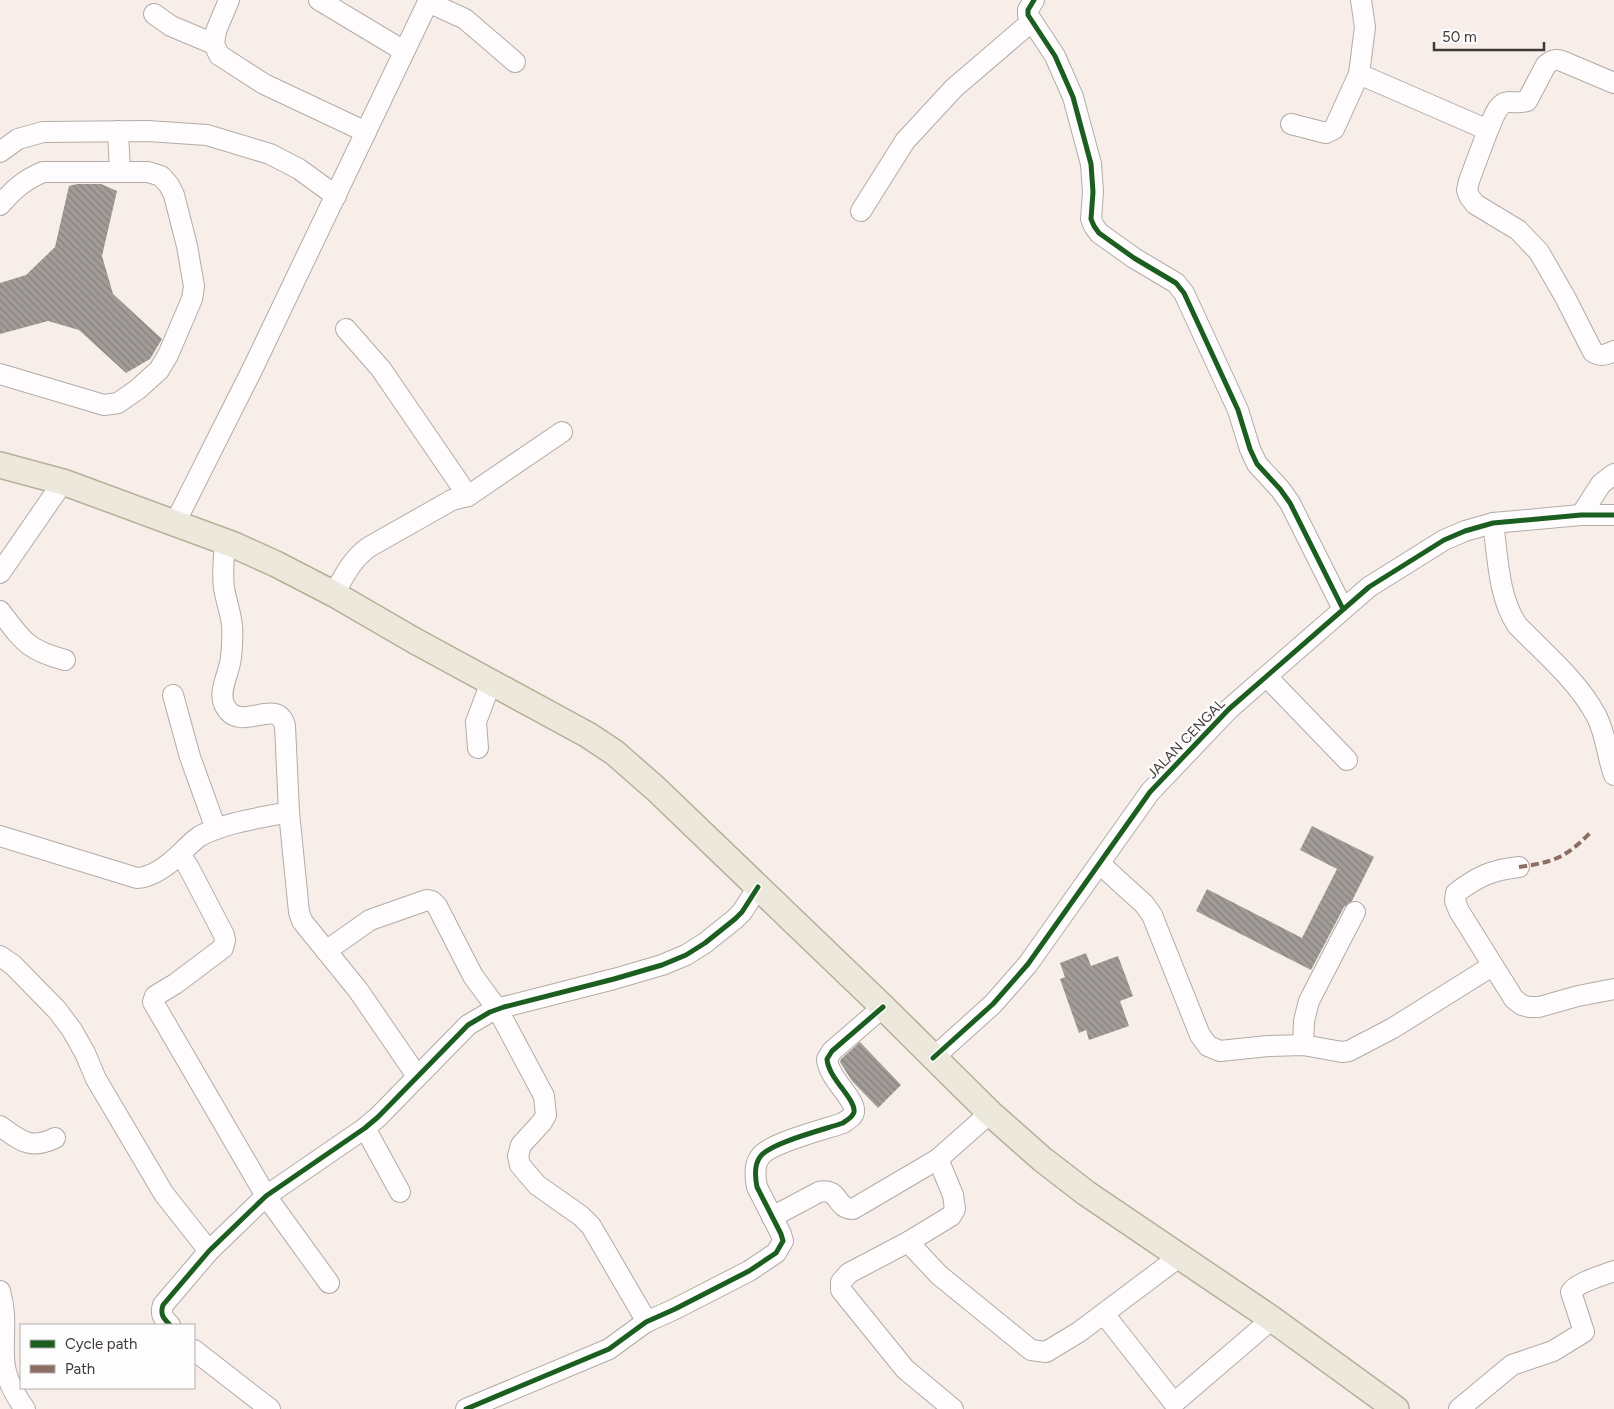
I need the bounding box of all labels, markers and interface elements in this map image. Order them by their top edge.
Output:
scale bar [1434,20,1544,52]
text: 50 m [1442,28,1477,46]
street label: JALAN CENGAL [1144,695,1229,782]
legend [20,1324,195,1389]
text: Cycle path [65,1335,137,1353]
text: Path [65,1360,95,1378]

